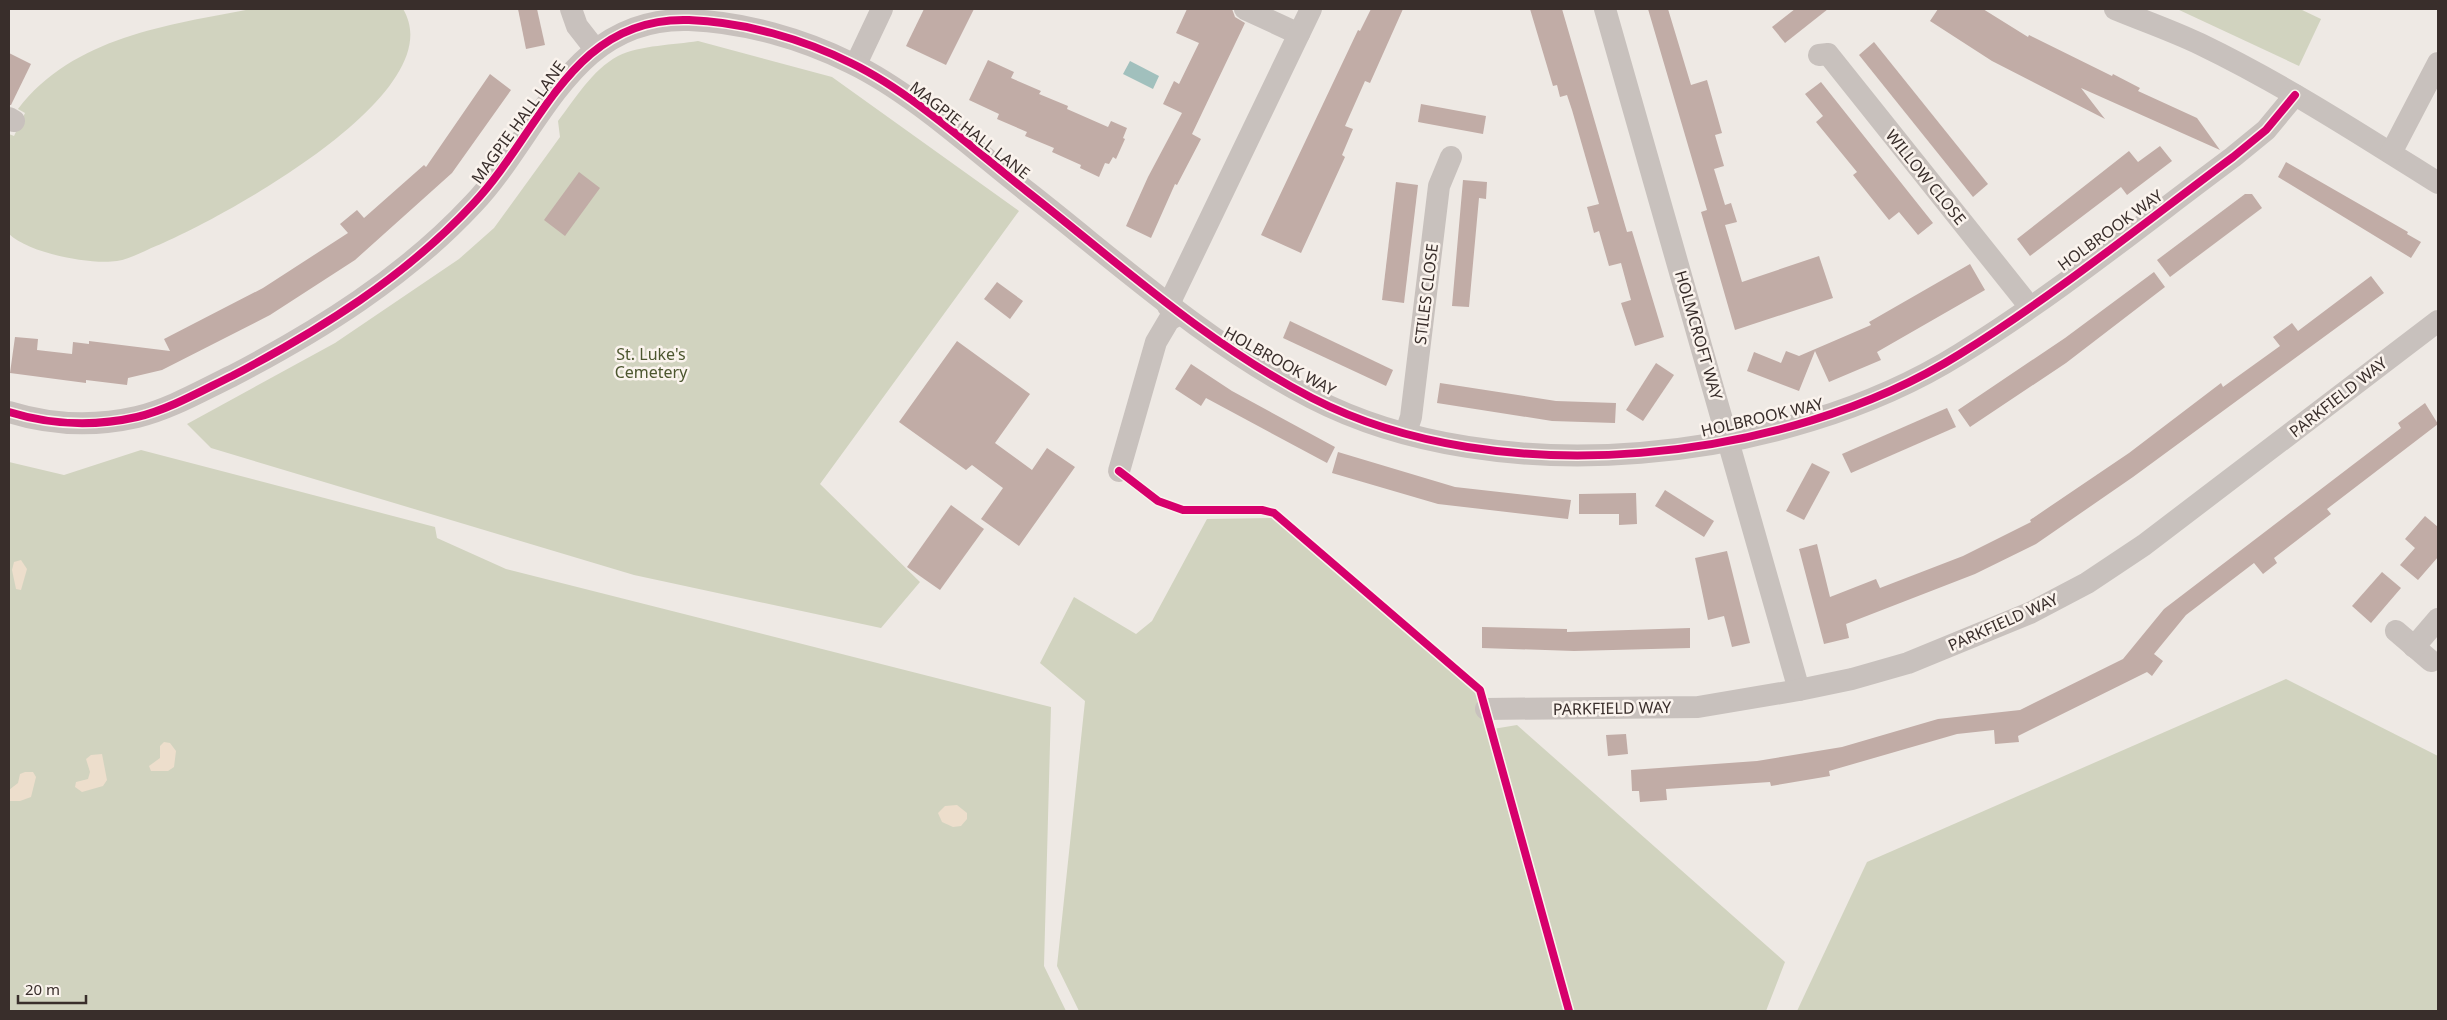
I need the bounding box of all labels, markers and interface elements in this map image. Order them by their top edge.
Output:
street label: MAGPIE HALL LANE [466,56,570,188]
street label: MAGPIE HALL LANE [905,76,1035,184]
street label: WILLOW CLOSE [1881,125,1971,229]
street label: HOLBROOK WAY [2053,184,2168,276]
street label: STILES CLOSE [1409,242,1443,346]
street label: HOLMCROFT WAY [1670,268,1728,403]
street label: HOLBROOK WAY [1220,321,1341,401]
park label: St. Luke's Cemetery [615,343,688,383]
street label: PARKFIELD WAY [2285,351,2392,442]
street label: HOLBROOK WAY [1699,392,1826,442]
street label: PARKFIELD WAY [1944,587,2062,656]
street label: PARKFIELD WAY [1553,696,1672,720]
scale bar [18,972,85,1004]
text: 20 m [25,979,60,999]

